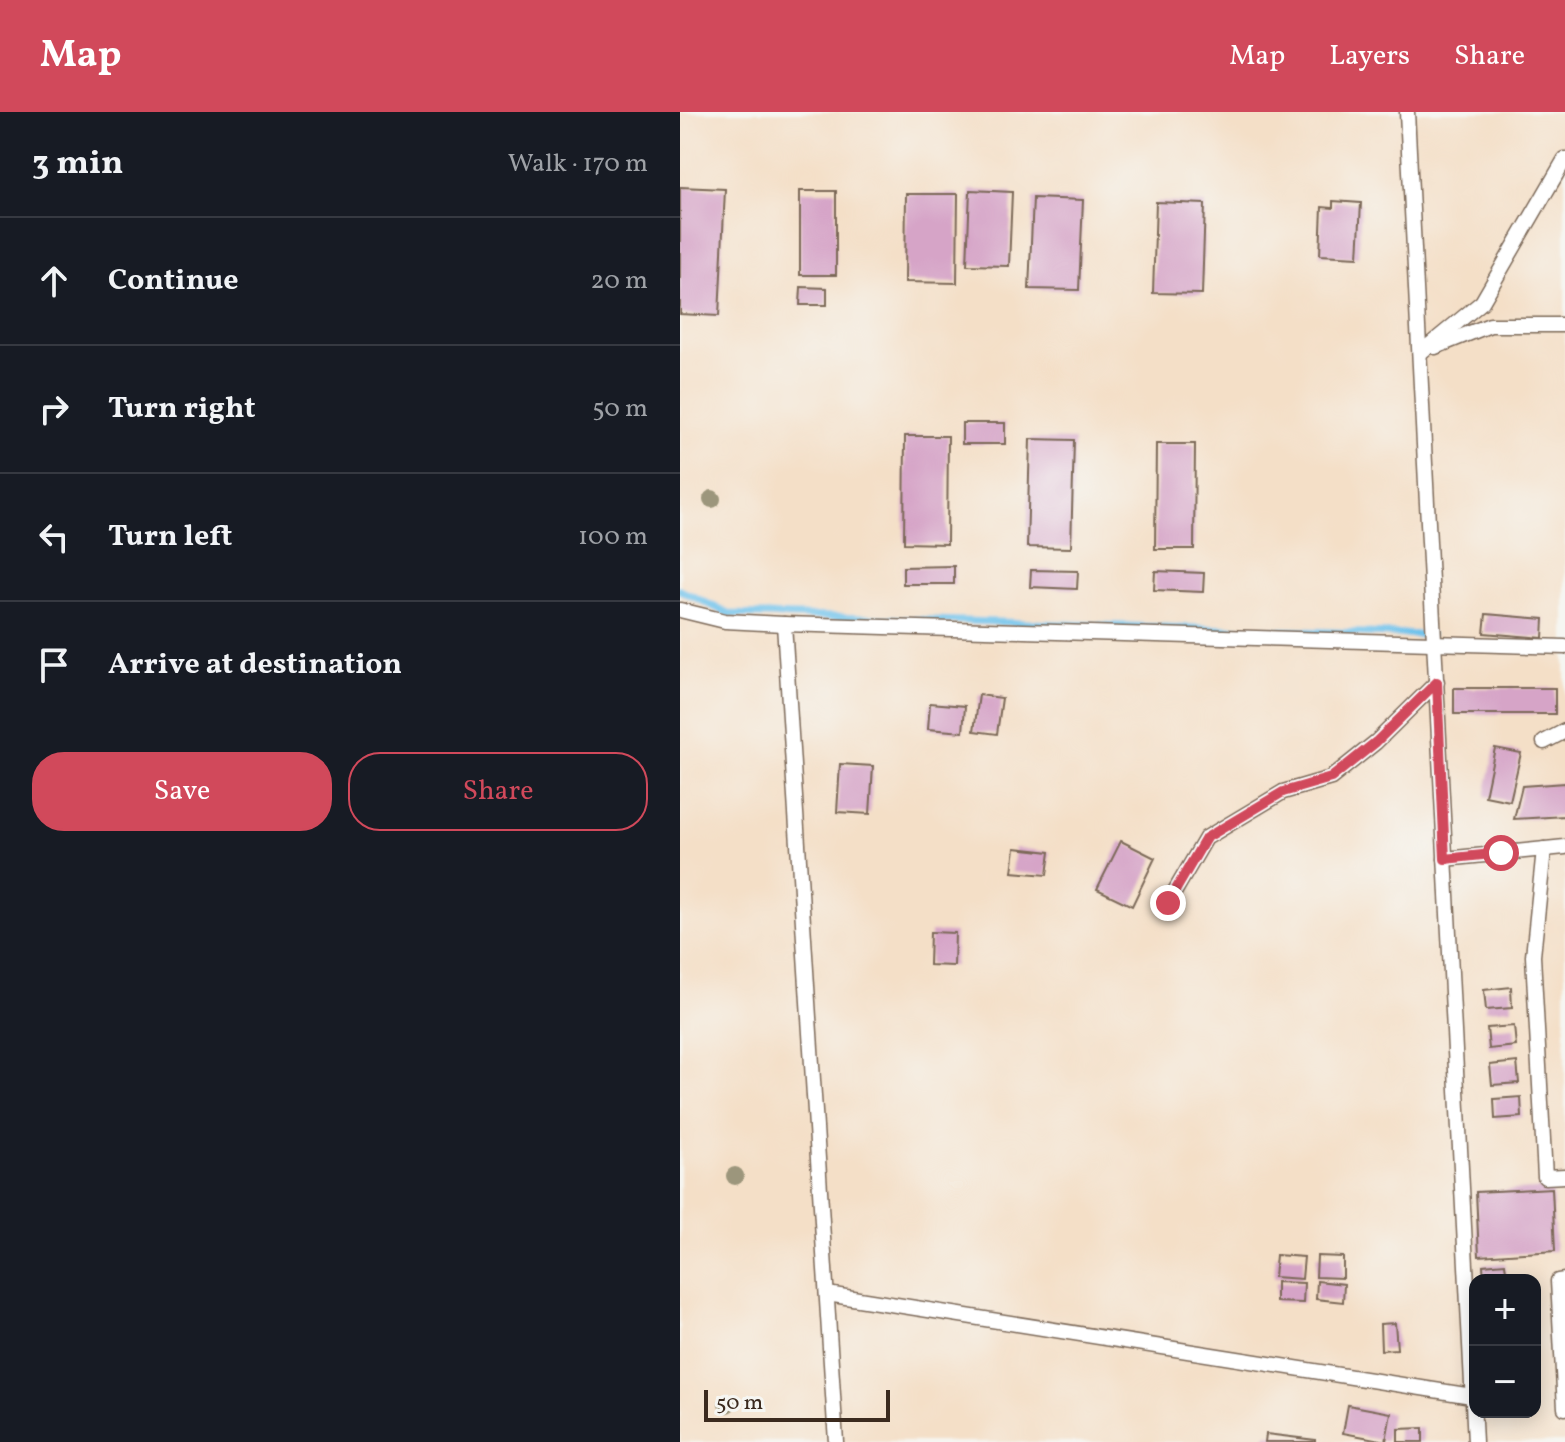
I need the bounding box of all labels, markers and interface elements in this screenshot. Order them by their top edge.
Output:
text: Map [40,30,121,83]
text: Map [1229,37,1285,76]
text: Layers [1329,37,1410,76]
text: Share [1454,37,1525,76]
text: 3 min [32,141,123,188]
text: Walk · 170 m [508,146,648,182]
icon: ahead [32,259,76,303]
text: Continue [108,260,239,302]
text: 20 m [590,263,648,299]
icon: right [32,387,76,431]
text: Turn right [108,388,256,430]
text: 50 m [592,391,648,427]
icon: left [32,515,76,559]
text: Turn left [108,516,232,558]
text: 100 m [578,519,648,555]
icon: arrive [32,643,76,687]
text: Arrive at destination [108,644,402,686]
button: Save [32,752,332,831]
button: Share [348,752,648,831]
route start [1483,835,1519,871]
route end [1150,885,1186,921]
map controls [1469,1274,1541,1418]
button: + [1469,1274,1541,1346]
button: − [1469,1346,1541,1418]
scale bar [704,1386,890,1422]
text: 50 m [716,1388,763,1419]

